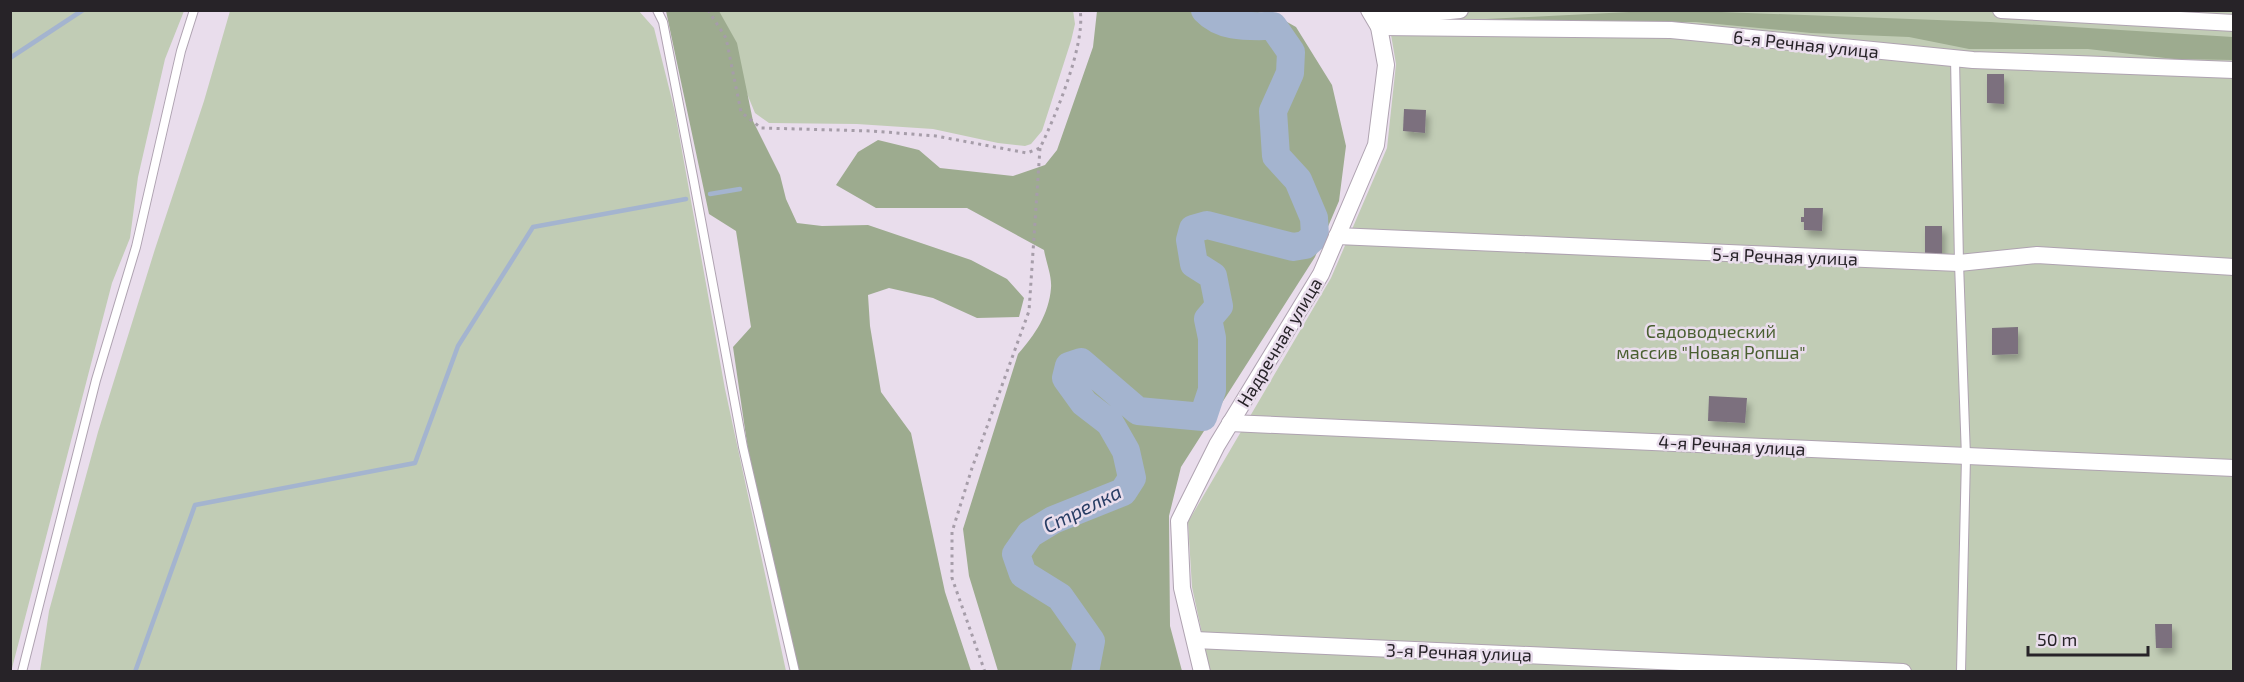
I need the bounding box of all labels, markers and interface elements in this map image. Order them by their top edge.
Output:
street label: 6-я Речная улица [1732,25,1880,63]
street label: 5-я Речная улица [1712,242,1858,270]
street label: Надречная улица [1232,273,1326,411]
park label: Садоводческий массив "Новая Ропша" [1616,320,1806,363]
street label: 4-я Речная улица [1658,430,1806,460]
water label: Стрелка [1039,479,1125,537]
scale bar [2028,619,2148,657]
text: 50 m [2037,628,2077,650]
street label: 3-я Речная улица [1386,638,1532,666]

